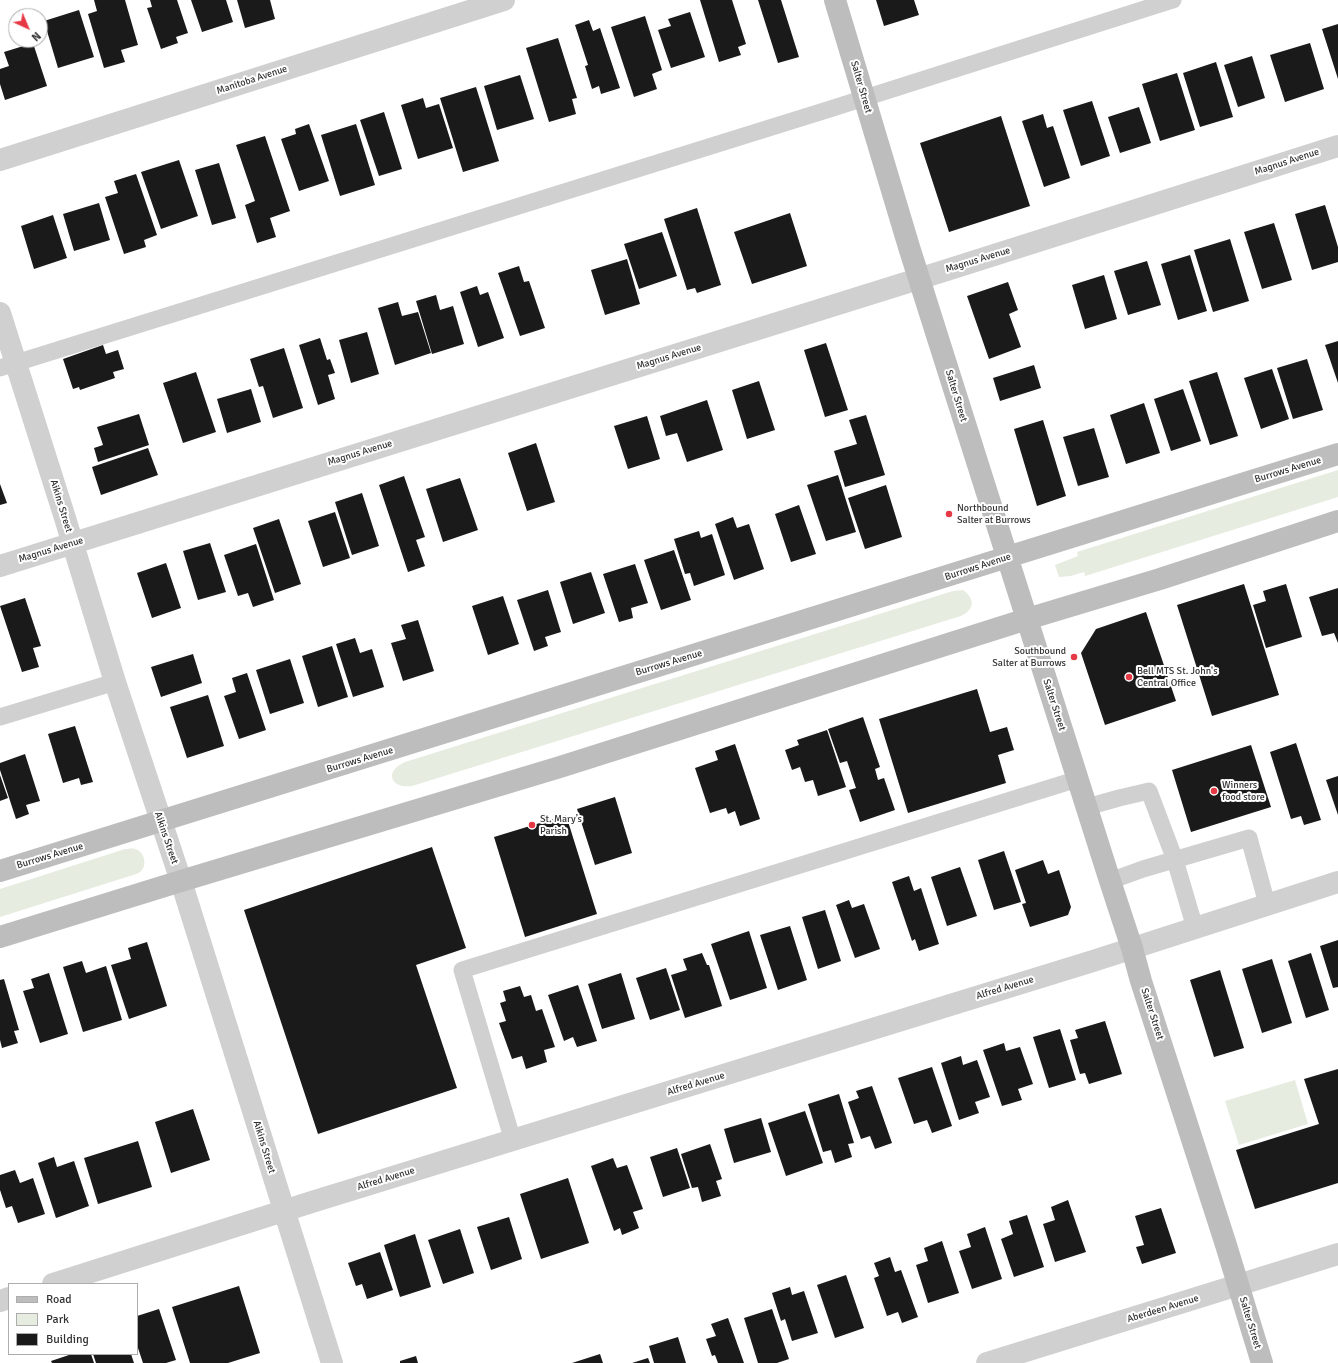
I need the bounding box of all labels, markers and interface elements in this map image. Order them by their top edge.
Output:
north arrow [8,8,48,48]
text: N [29,29,43,44]
street label: Salter Street [848,60,874,114]
street label: Manitoba Avenue [215,63,289,97]
street label: Magnus Avenue [1253,146,1321,178]
street label: Magnus Avenue [944,244,1012,276]
street label: Magnus Avenue [635,341,703,373]
street label: Salter Street [942,369,970,423]
street label: Magnus Avenue [326,437,394,469]
street label: Burrows Avenue [1253,454,1323,486]
street label: Aikins Street [47,478,75,534]
place label: Northbound Salter at Burrows [957,502,1031,526]
marker: Northbound Salter at Burrows [944,509,954,519]
street label: Magnus Avenue [17,534,85,566]
street label: Burrows Avenue [943,551,1013,583]
place label: Southbound Salter at Burrows [992,645,1066,668]
street label: Burrows Avenue [634,647,704,679]
marker: Southbound Salter at Burrows [1069,652,1079,662]
place label: Bell MTS St. John's Central Office [1137,665,1218,688]
marker: Bell MTS St. John's Central Office [1124,672,1134,682]
street label: Salter Street [1040,678,1068,732]
street label: Burrows Avenue [325,744,395,776]
place label: Winners food store [1222,779,1265,802]
marker: Winners food store [1209,786,1219,796]
street label: Aikins Street [151,810,181,866]
place label: St. Mary’s Parish [540,813,582,836]
marker: St. Mary’s Parish [527,820,537,830]
street label: Burrows Avenue [15,840,85,872]
street label: Alfred Avenue [975,974,1035,1002]
street label: Salter Street [1138,987,1166,1041]
street label: Alfred Avenue [666,1070,726,1098]
street label: Aikins Street [250,1119,278,1175]
street label: Alfred Avenue [356,1165,416,1193]
legend [8,1283,138,1355]
text: Road [46,1292,72,1307]
street label: Aberdeen Avenue [1126,1292,1200,1326]
street label: Salter Street [1236,1296,1264,1350]
text: Park [46,1312,69,1327]
text: Building [46,1332,89,1347]

